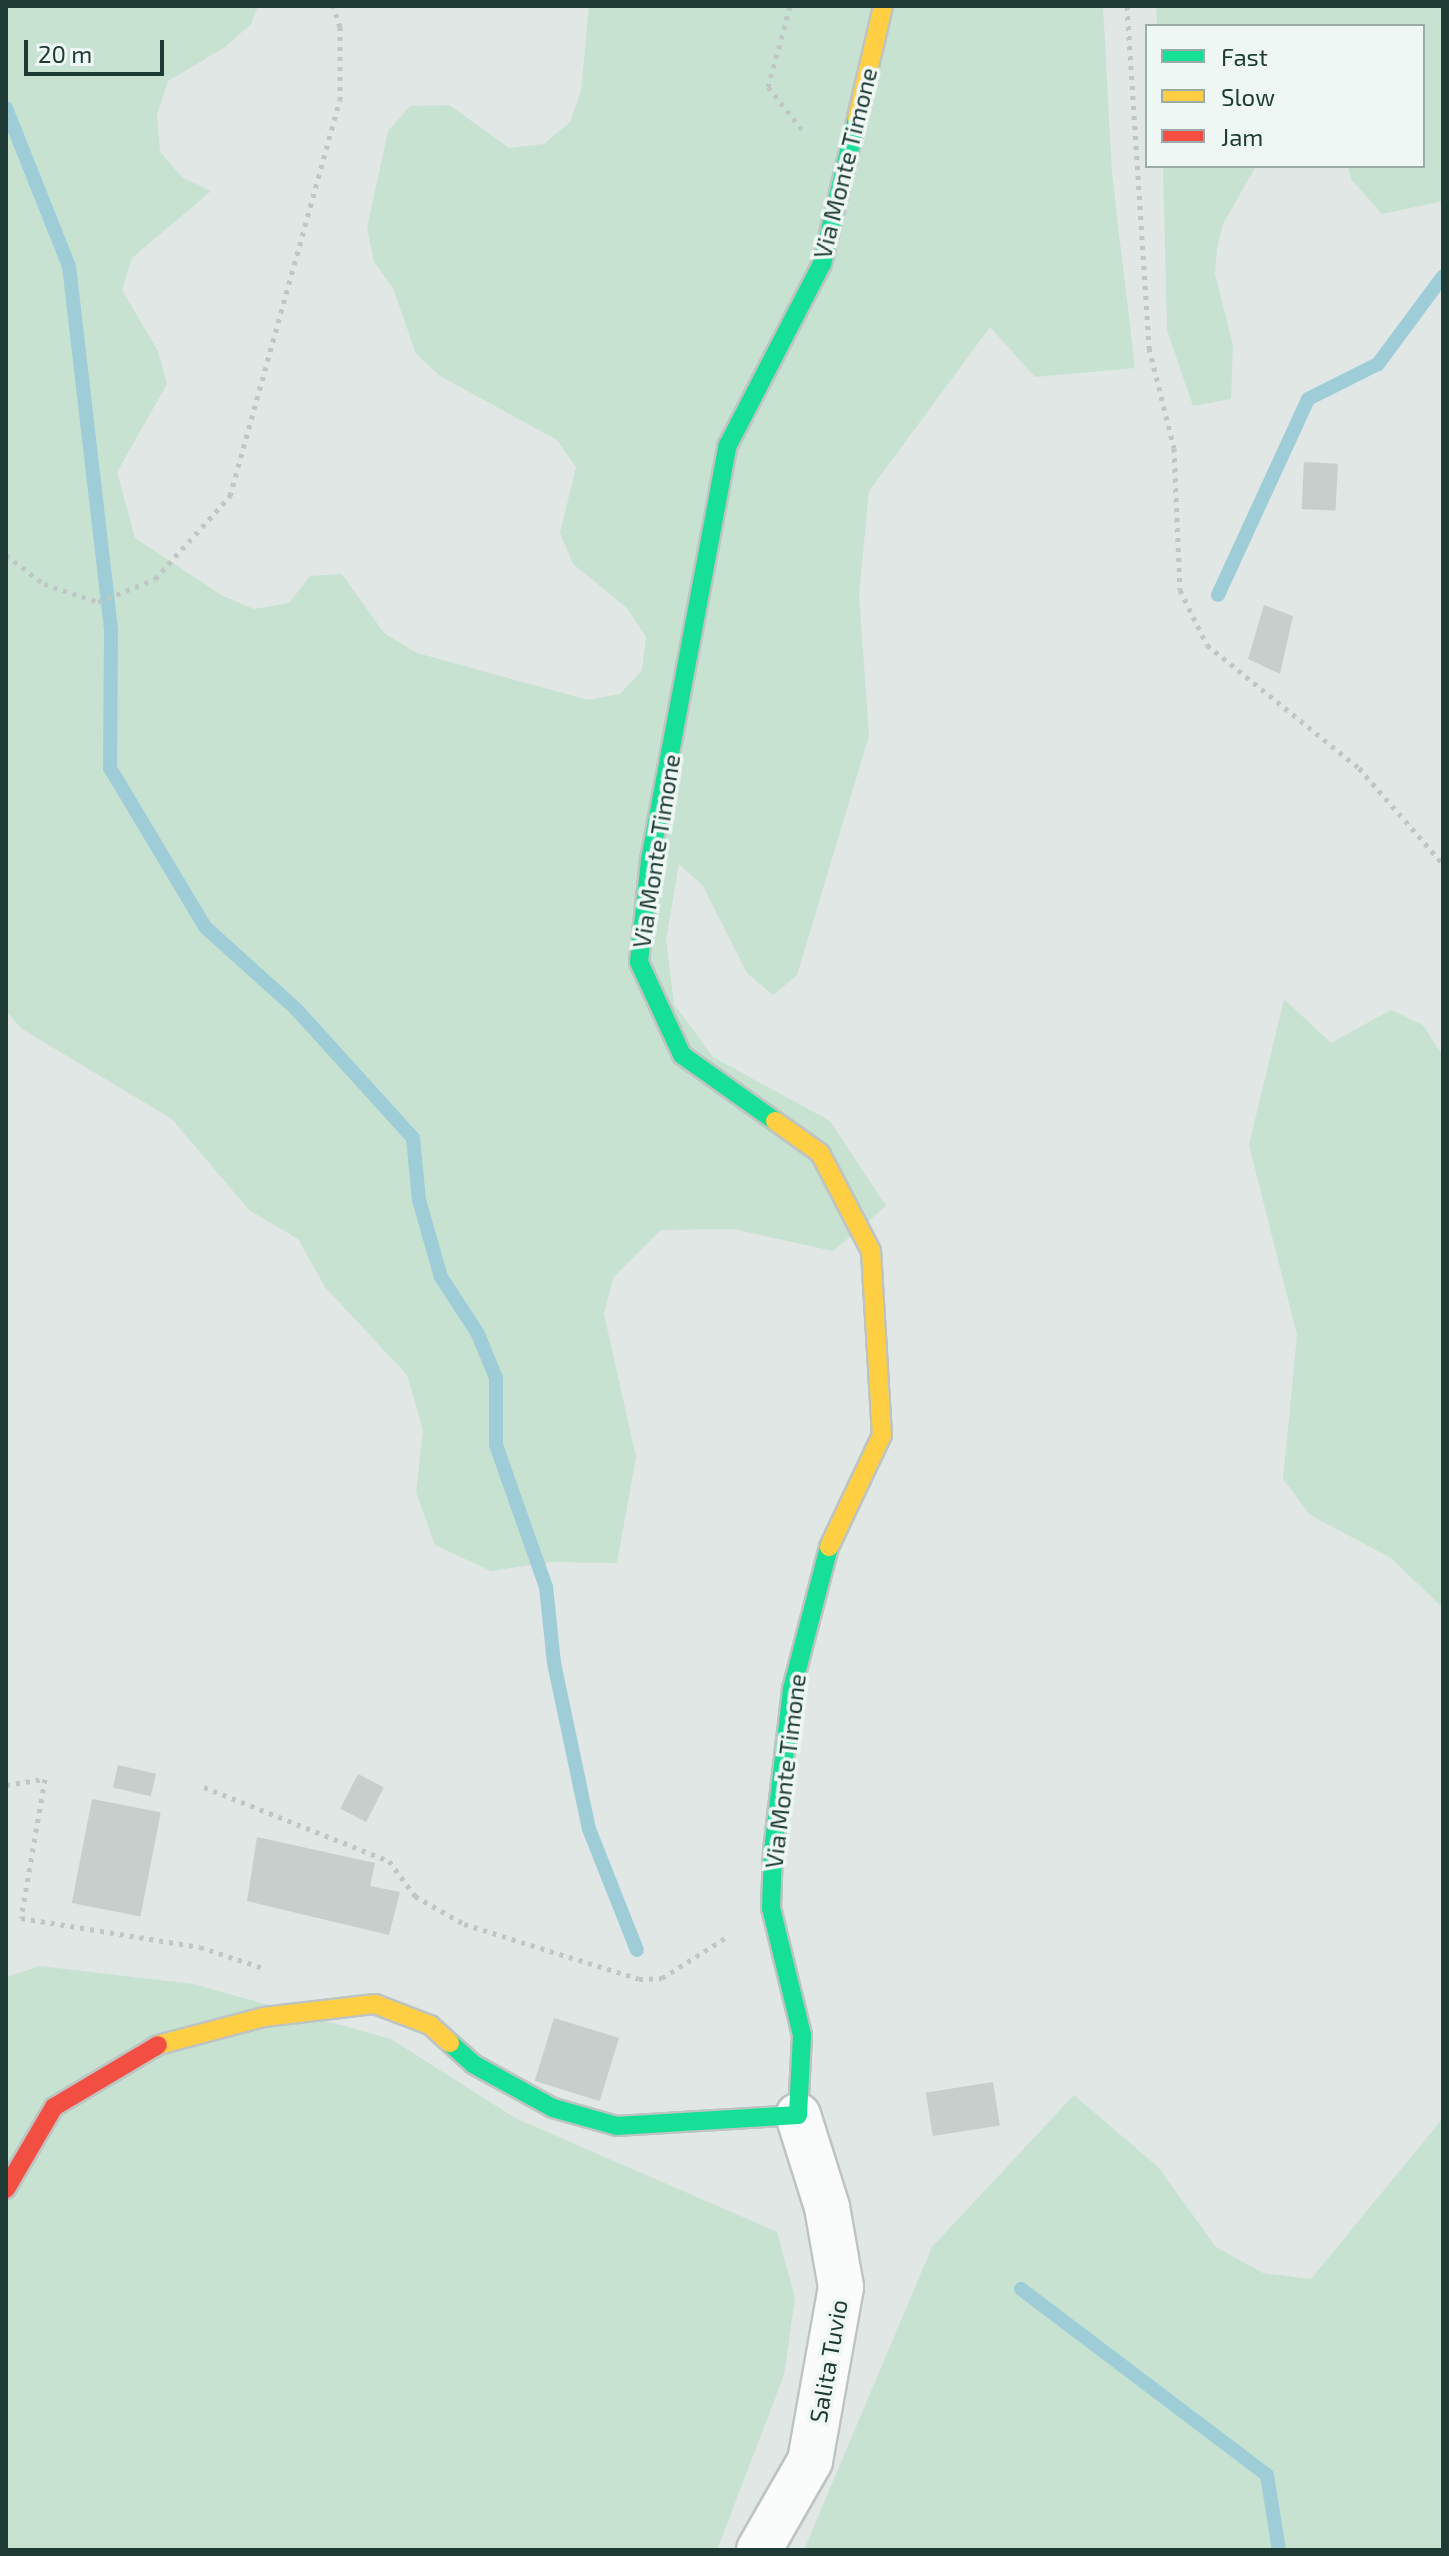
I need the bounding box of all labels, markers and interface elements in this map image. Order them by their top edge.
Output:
scale bar [28,24,168,74]
legend [1145,24,1425,168]
text: 20 m [38,39,92,68]
text: Fast [1221,42,1268,71]
street label: Via Monte Timone [807,64,883,262]
text: Slow [1221,82,1275,111]
text: Jam [1221,122,1263,151]
street label: Via Monte Timone [626,752,686,950]
street label: Via Monte Timone [759,1672,811,1870]
street label: Salita Tuvio [803,2297,853,2425]

